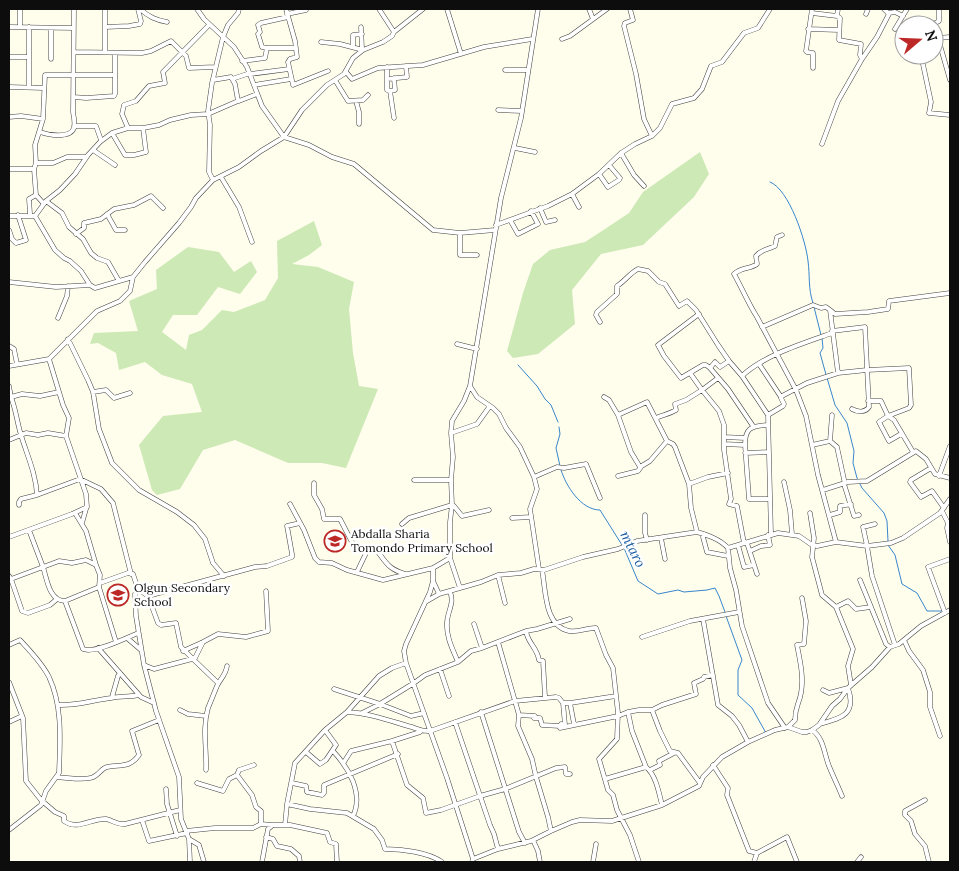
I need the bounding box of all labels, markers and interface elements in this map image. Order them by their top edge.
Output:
north arrow [894,15,944,65]
text: N [921,28,942,44]
place label: Abdalla Sharia Tomondo Primary School [350,526,493,555]
water label: mtaro [616,528,650,570]
school or university icon: Abdalla Sharia Tomondo Primary School [323,529,347,553]
place label: Olgun Secondary School [134,580,231,609]
school or university icon: Olgun Secondary School [106,583,130,607]

